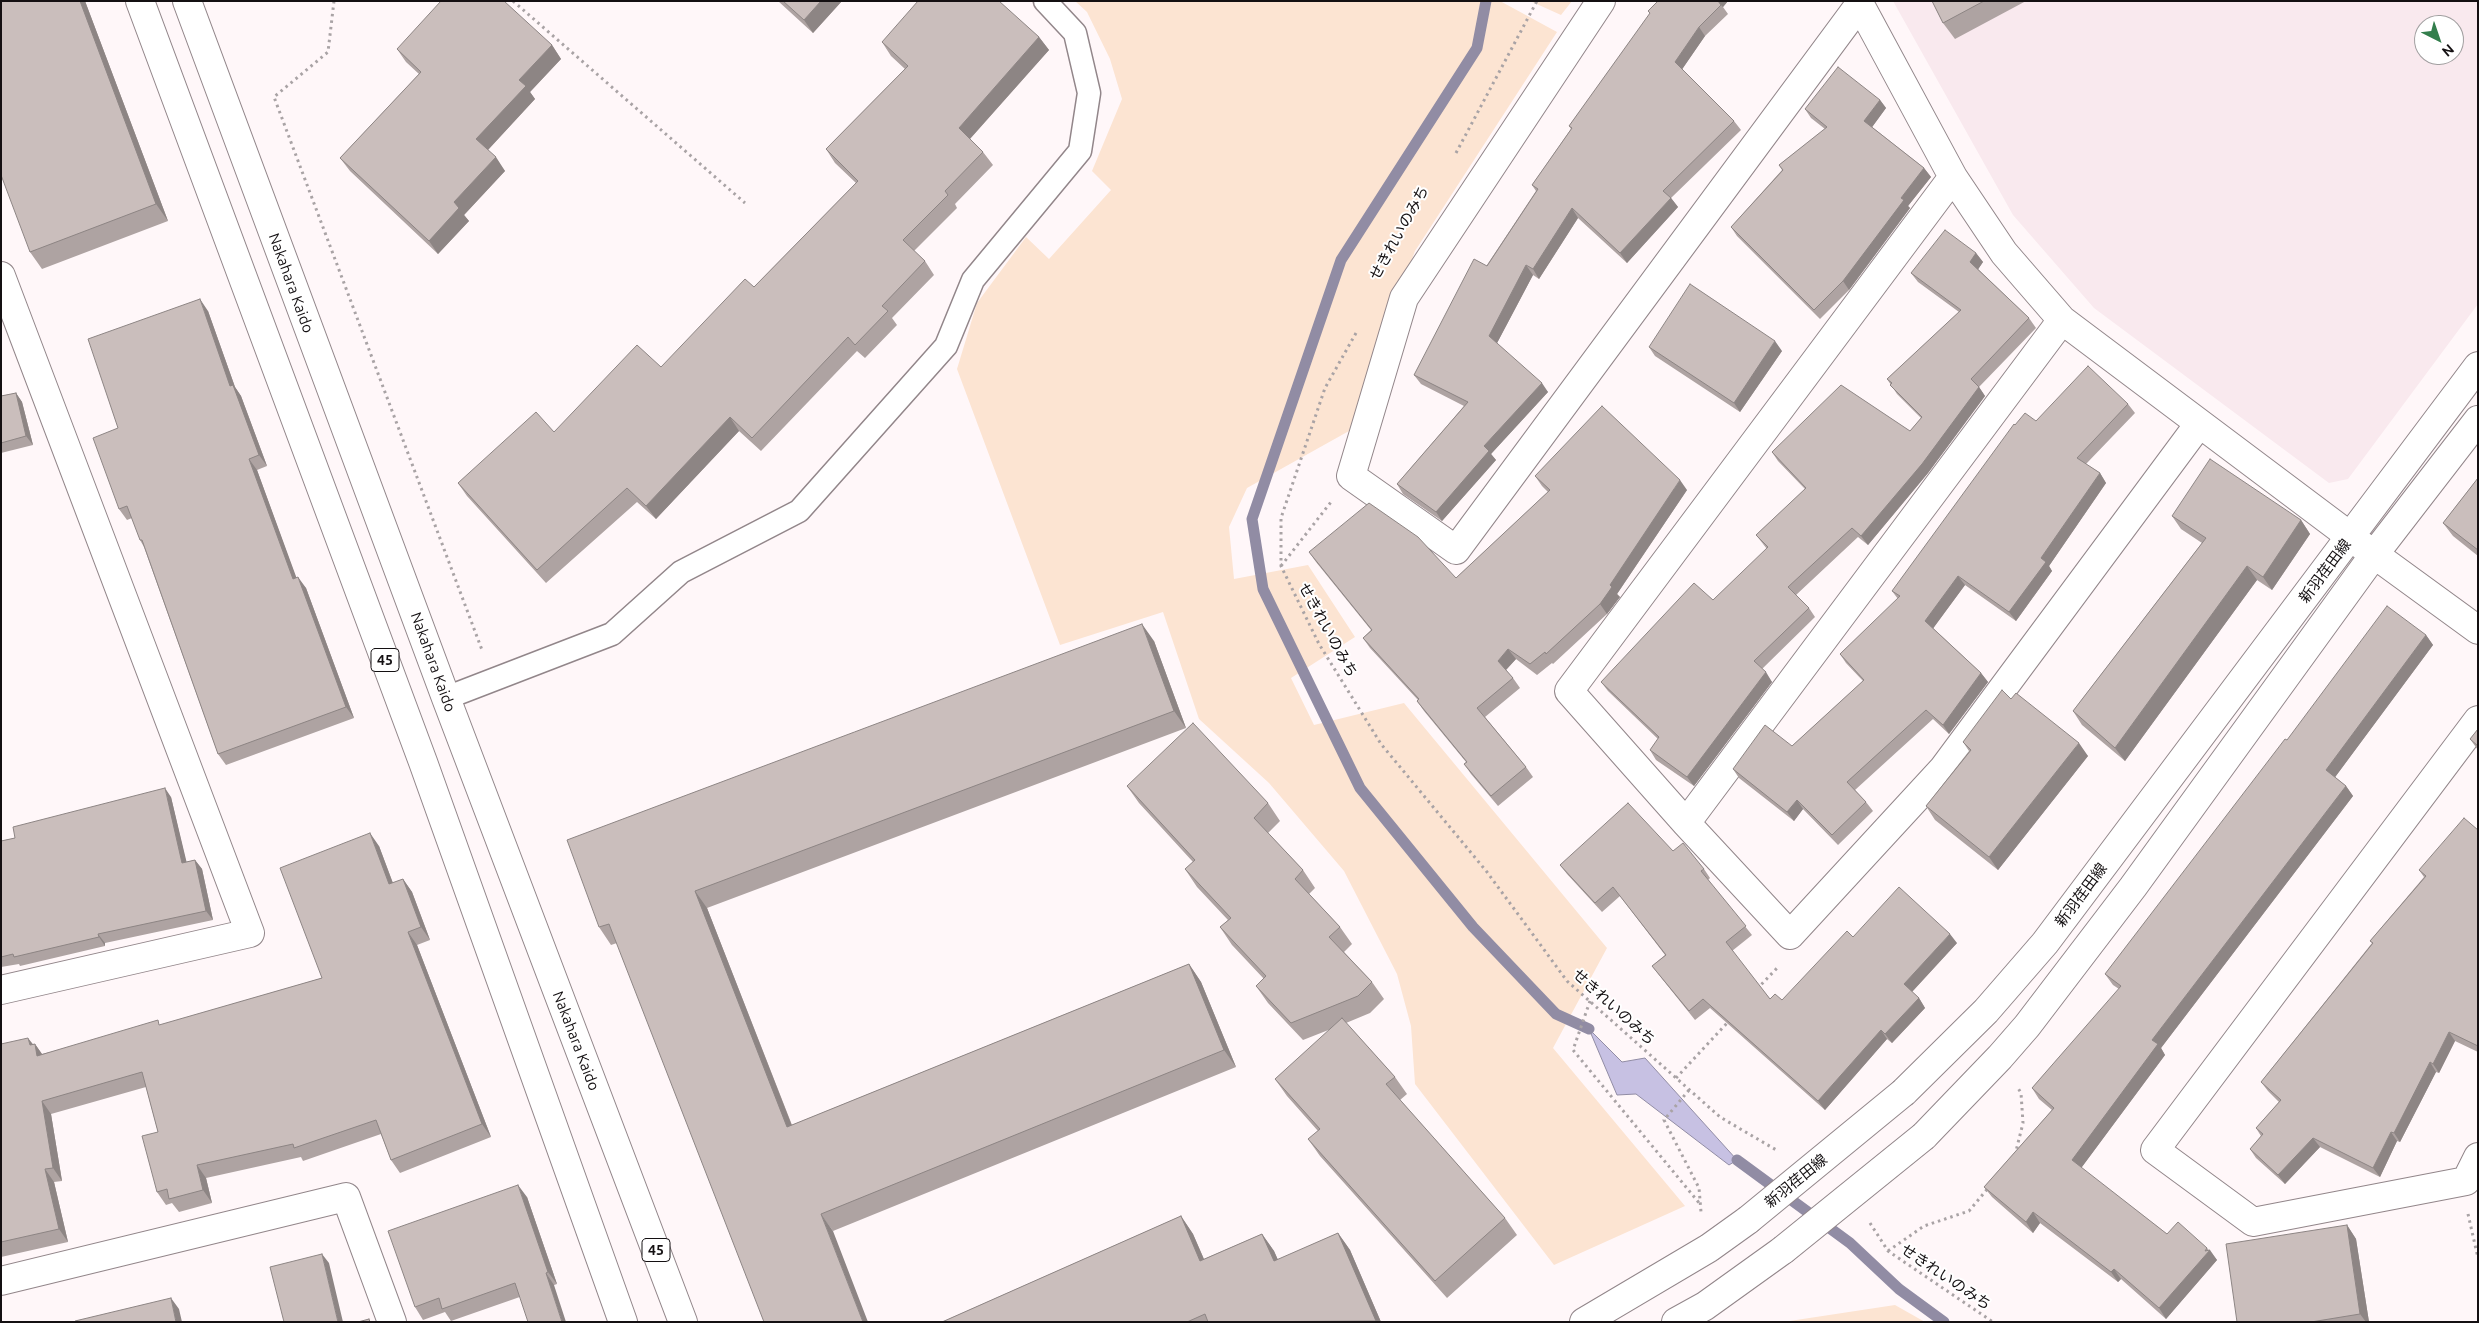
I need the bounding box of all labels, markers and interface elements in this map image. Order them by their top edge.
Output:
north arrow [2414,15,2464,65]
text: N [2439,41,2457,60]
street label: せきれいのみち [1366,183,1432,283]
street label: Nakahara Kaido [265,231,317,335]
street label: 新羽荏田線 [2295,536,2355,606]
street label: せきれいのみち [1295,580,1361,680]
street label: Nakahara Kaido [407,610,459,714]
road number: 45 [371,648,399,672]
street label: 新羽荏田線 [2051,860,2111,930]
street label: せきれいのみち [1569,965,1659,1049]
street label: Nakahara Kaido [549,989,603,1093]
street label: 新羽荏田線 [1761,1150,1831,1212]
road number: 45 [642,1238,670,1262]
street label: せきれいのみち [1897,1240,1995,1314]

